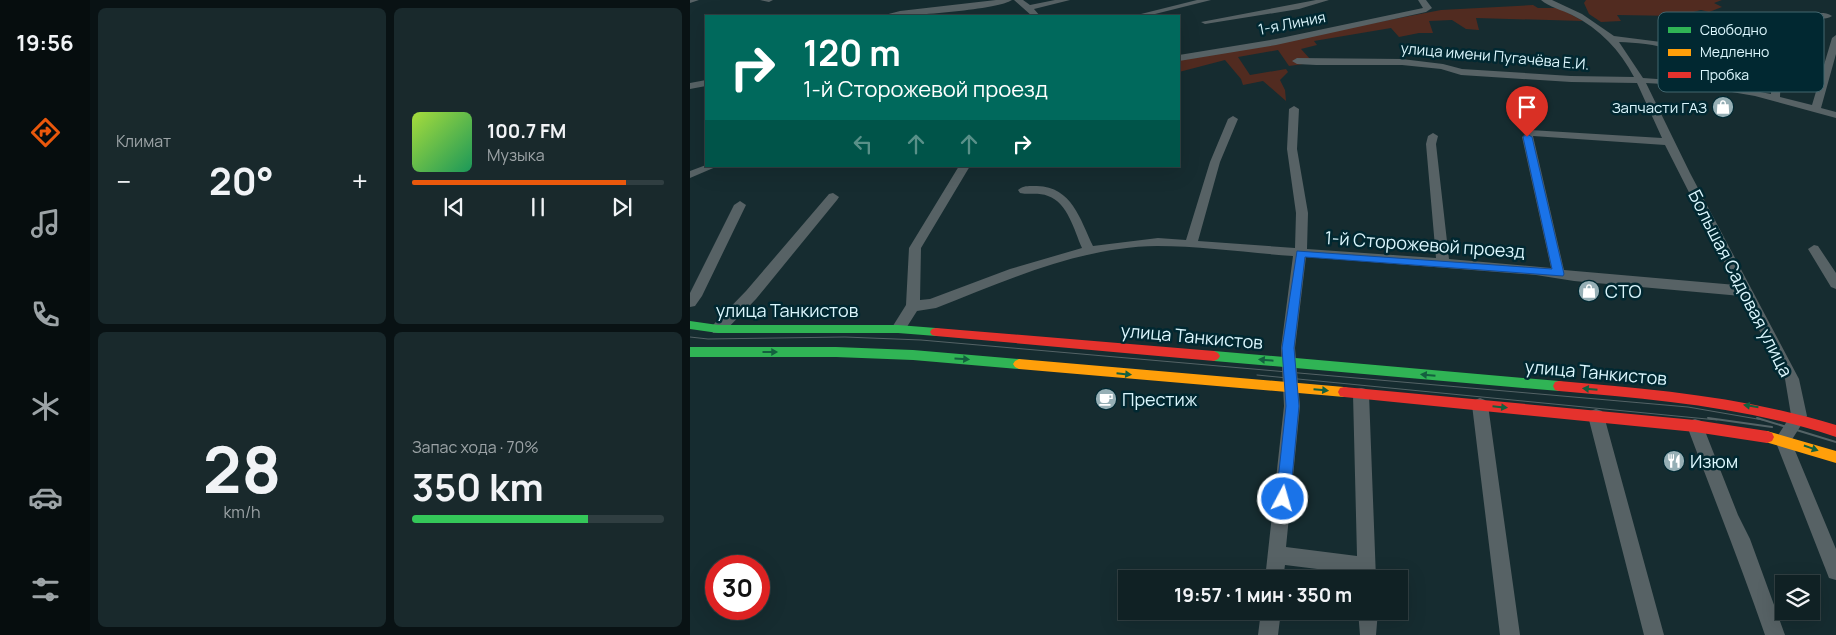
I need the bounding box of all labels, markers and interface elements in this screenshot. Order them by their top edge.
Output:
street label: 1-я Линия [1257,6,1327,40]
legend [1658,12,1824,92]
text: Свободно [1700,20,1767,39]
text: 19:56 [16,28,74,58]
text: 120 m [803,29,901,77]
icon: right [720,35,785,100]
street label: улица имени Пугачёва Е.И. [1400,37,1590,75]
text: Медленно [1700,42,1769,61]
text: Пробка [1700,65,1749,84]
text: 1-й Сторожевой проезд [803,74,1048,104]
pin [1506,86,1548,137]
icon: arrive [1513,93,1541,121]
shop icon: Запчасти ГАЗ [1711,95,1735,119]
place label: Запчасти ГАЗ [1612,97,1707,118]
icon: directions [28,115,63,150]
text: 100.7 FM [487,118,566,144]
text: Климат [116,130,171,152]
icon: left [849,130,877,158]
icon: ahead [902,130,930,158]
icon: ahead [955,130,983,158]
icon: right [1008,130,1036,158]
text: Музыка [487,144,545,166]
text: 20° [209,154,274,206]
text: − [116,162,131,200]
text: + [352,162,368,200]
street label: Большая Садовая улица [1683,185,1799,381]
icon: previous [440,193,468,221]
icon: pause [524,193,552,221]
icon: next [608,193,636,221]
icon: music [28,206,63,241]
street label: 1-й Сторожевой проезд [1324,225,1526,263]
shop icon: СТО [1577,279,1601,303]
place label: СТО [1605,279,1642,303]
icon: phone [28,297,63,332]
street label: улица Танкистов [716,298,859,322]
street label: улица Танкистов [1120,318,1264,354]
one-way arrow [762,348,778,356]
street label: улица Танкистов [1524,354,1668,390]
one-way arrow [954,355,970,363]
one-way arrow [1258,356,1274,364]
one-way arrow [1116,370,1132,378]
one-way arrow [1420,370,1436,378]
one-way arrow [1581,384,1597,392]
one-way arrow [1313,386,1329,394]
cafe icon: Престиж [1094,387,1118,411]
place label: Престиж [1122,387,1198,411]
icon: climate [28,389,63,424]
one-way arrow [1743,402,1759,410]
one-way arrow [1492,403,1508,411]
text: 28 [203,424,281,513]
text: Запас хода · 70% [412,436,539,458]
one-way arrow [1804,445,1819,453]
restaurant icon: Изюм [1662,449,1686,473]
place label: Изюм [1690,449,1738,473]
text: 350 km [412,460,544,512]
position arrow [1256,472,1308,524]
icon: car [28,480,63,515]
text: km/h [223,501,261,523]
speed limit sign: 30 [705,555,770,620]
icon: filters [28,572,63,607]
map controls [1775,575,1820,620]
button: layers [1775,575,1820,620]
text: 19:57 · 1 мин · 350 m [1174,582,1352,608]

